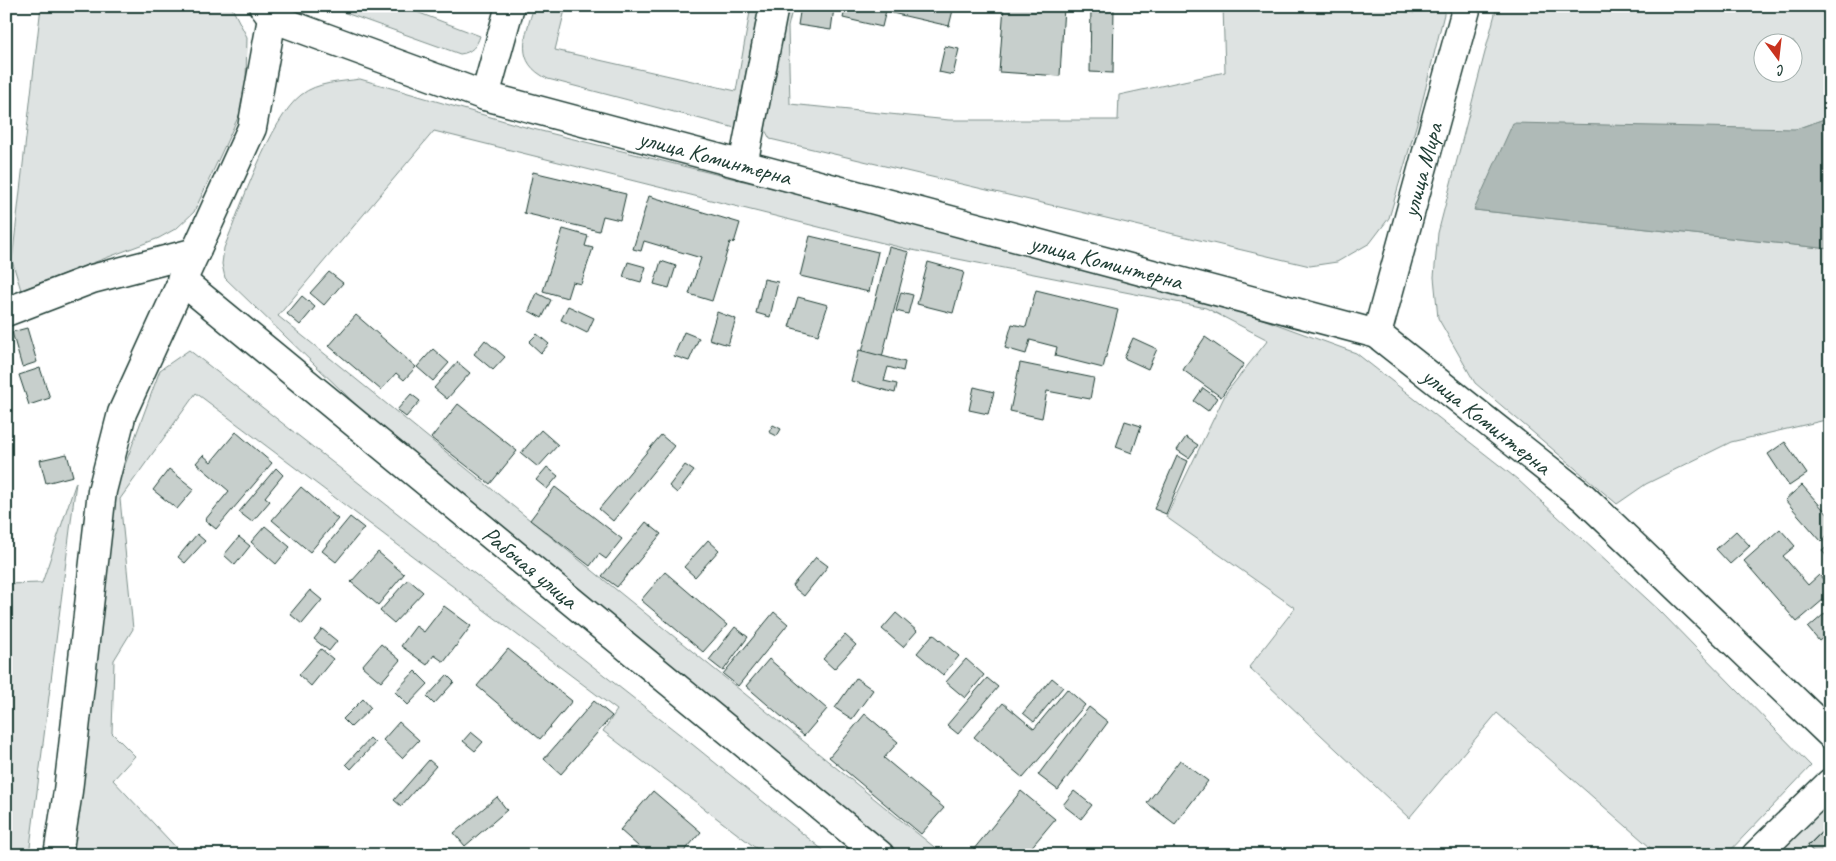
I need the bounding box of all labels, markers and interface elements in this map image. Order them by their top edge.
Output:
north arrow [1754,32,1804,82]
text: С [1774,61,1787,80]
street label: улица Мира [1394,118,1450,223]
street label: улица Коминтерна [634,122,796,192]
street label: улица Коминтерна [1025,227,1187,297]
street label: улица Коминтерна [1415,359,1558,482]
street label: Рабочая улица [476,519,585,616]

